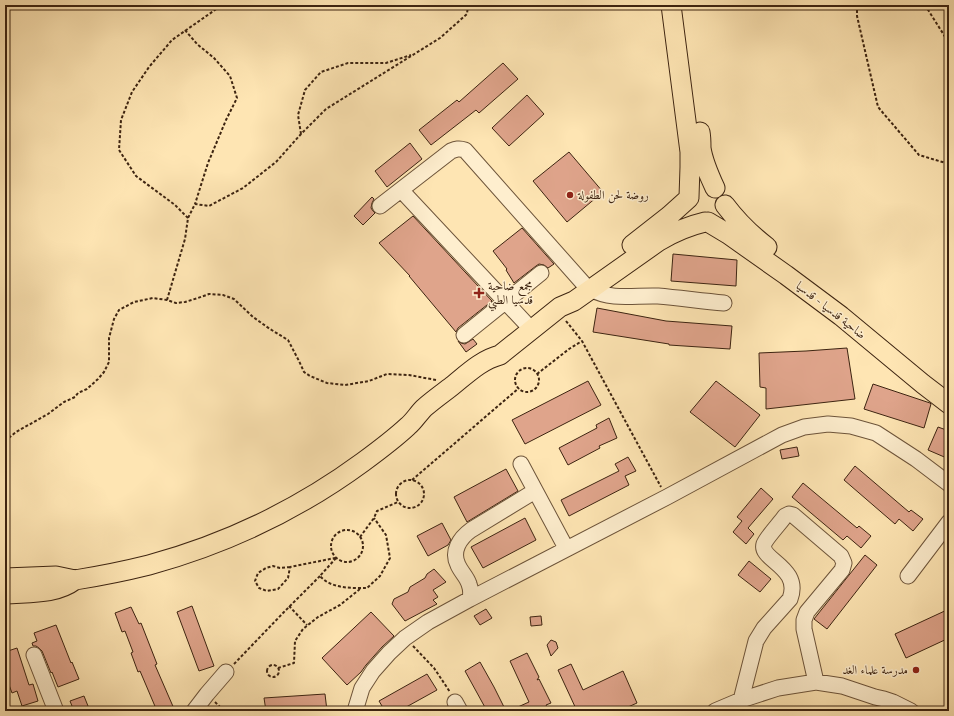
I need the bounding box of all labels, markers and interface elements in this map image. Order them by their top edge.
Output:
marker: روضة لحن الطفولة [565,190,575,200]
place label: روضة لحن الطفولة [577,190,649,204]
street label: ضاحية قدسيا - قدسيا [793,280,867,341]
place label: مجمع ضاحية قدسيا الطبي [488,281,533,312]
marker: مجمع ضاحية قدسيا الطبي [473,287,485,299]
place label: مدرسة علماء الغد [842,665,908,677]
marker: مدرسة علماء الغد [911,665,921,675]

